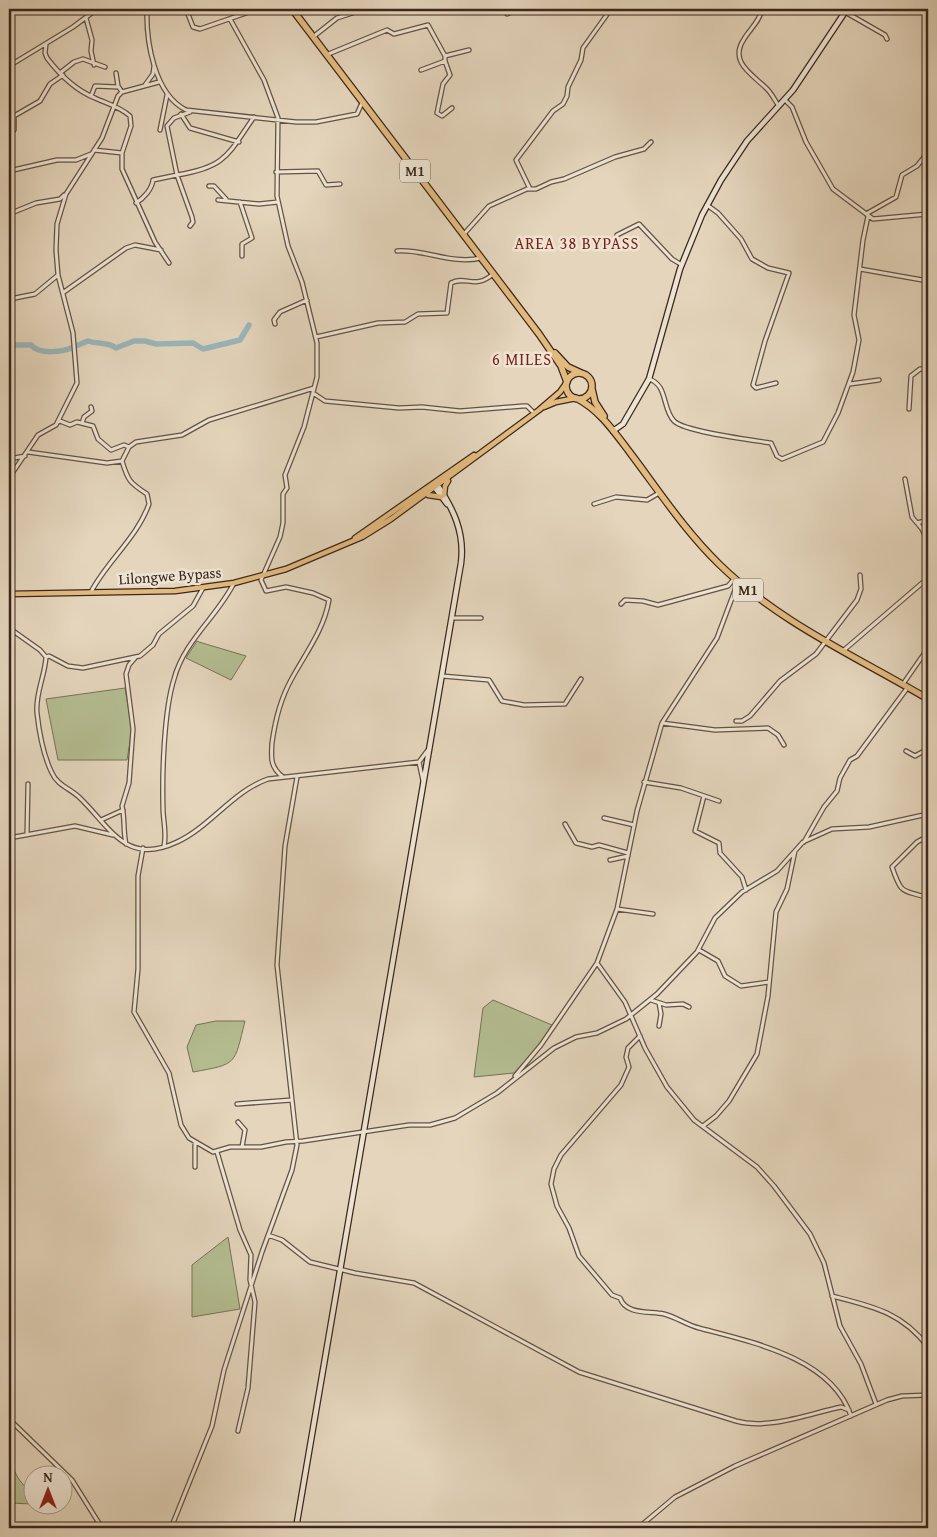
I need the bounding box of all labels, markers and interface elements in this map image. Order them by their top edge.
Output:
road number: M1 [400,160,430,182]
district label: AREA 38 BYPASS [515,231,639,255]
district label: 6 MILES [492,347,552,371]
street label: Lilongwe Bypass [118,561,222,590]
road number: M1 [733,578,763,602]
north arrow [22,1464,72,1514]
text: N [43,1467,53,1487]

